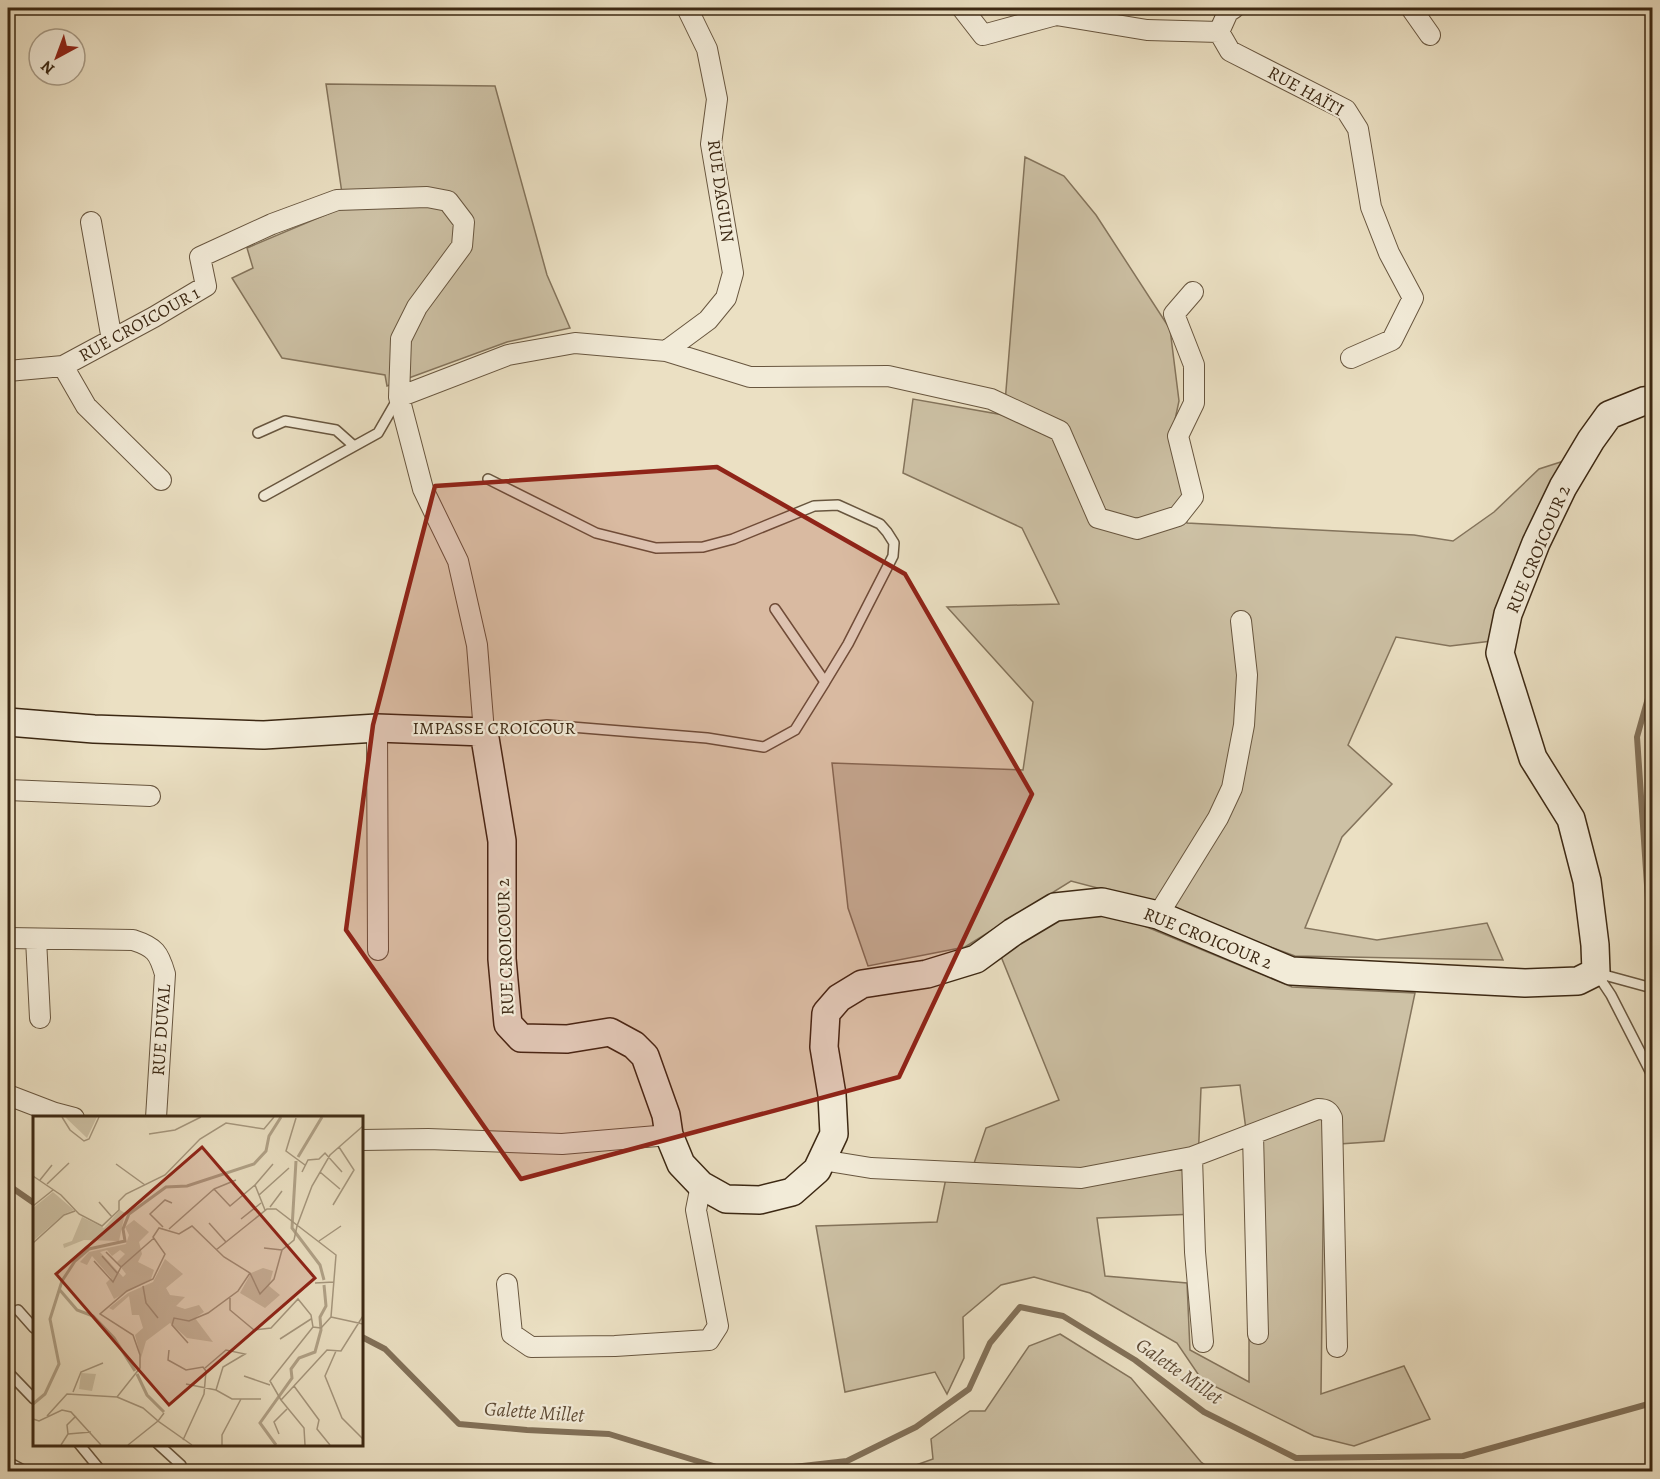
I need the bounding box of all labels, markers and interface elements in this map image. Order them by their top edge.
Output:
north arrow [27,27,87,87]
text: N [36,55,59,80]
street label: RUE HAÏTI [1264,60,1348,122]
street label: RUE DAGUIN [702,138,740,244]
street label: RUE CROICOUR 1 [74,281,204,367]
street label: RUE CROICOUR 2 [1500,481,1576,617]
street label: IMPASSE CROICOUR [413,716,575,740]
street label: RUE CROICOUR 2 [491,878,519,1016]
street label: RUE CROICOUR 2 [1140,901,1276,975]
street label: RUE DUVAL [146,982,176,1077]
inset map [33,1116,363,1446]
water label: Galette Millet [1130,1331,1229,1411]
water label: Galette Millet [483,1395,586,1429]

